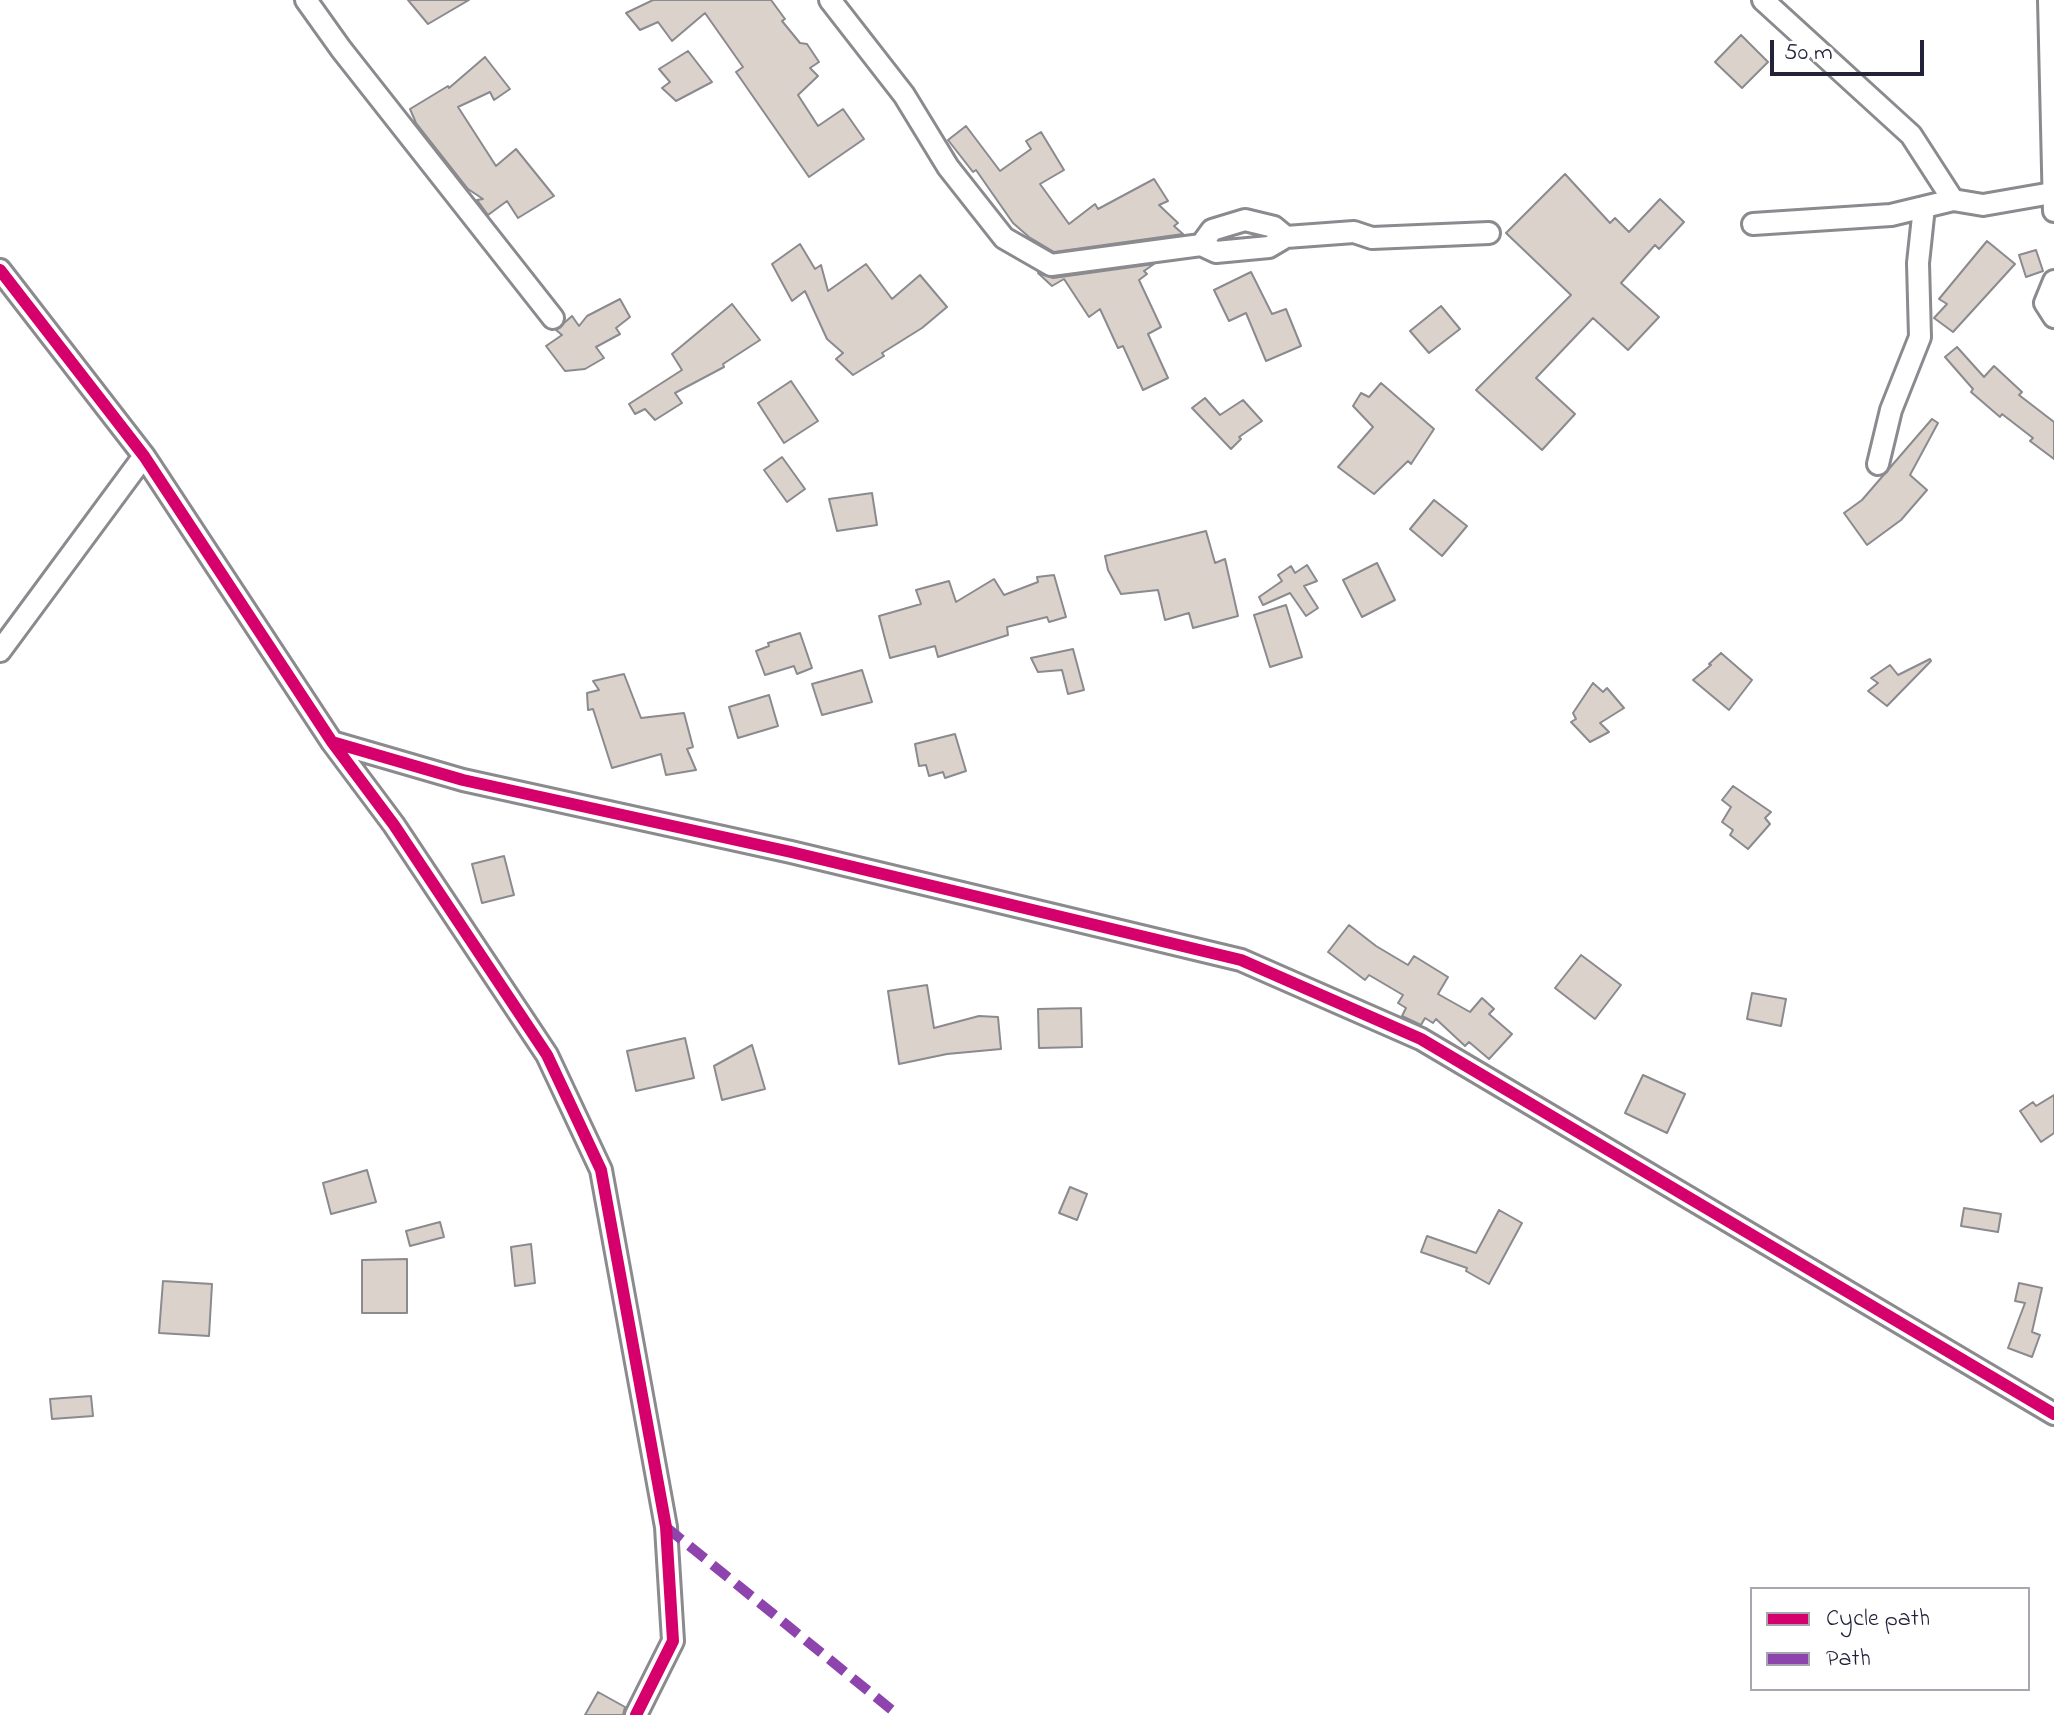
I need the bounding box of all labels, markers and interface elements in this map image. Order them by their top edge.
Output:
scale bar [1774,24,1928,74]
text: 50 m [1784,36,1833,71]
legend [1750,1587,2030,1691]
text: Cycle path [1826,1602,1930,1637]
text: Path [1826,1642,1871,1677]

